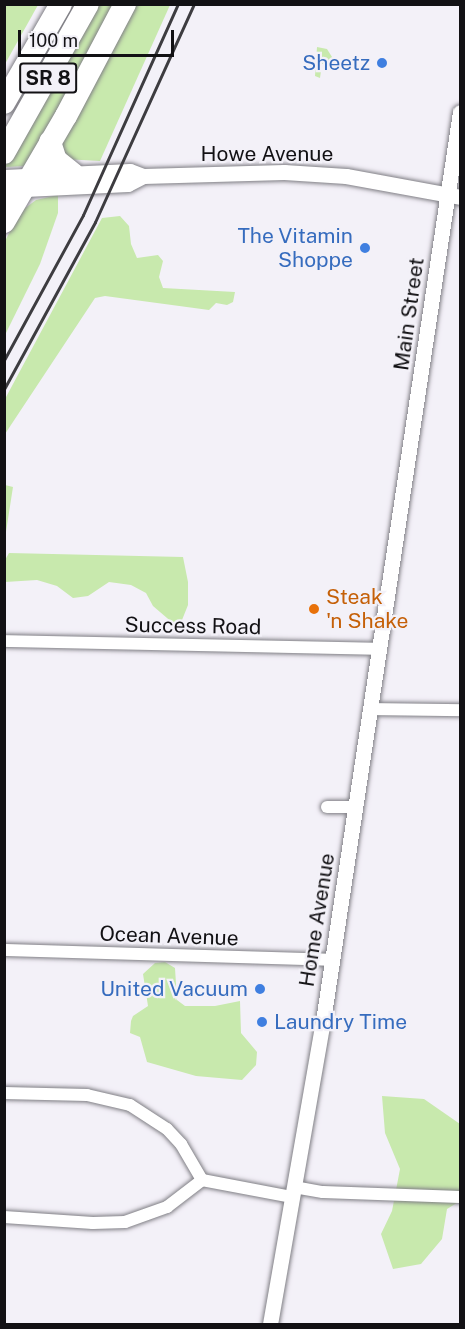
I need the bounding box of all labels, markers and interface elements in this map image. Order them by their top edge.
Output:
scale bar [21,18,177,56]
text: 100 m [29,30,78,51]
place label: Sheetz [302,50,370,76]
marker: Sheetz [375,56,389,70]
road number: SR 8 [18,61,78,95]
street label: Howe Avenue [201,141,333,167]
place label: The Vitamin Shoppe [237,223,353,273]
marker: The Vitamin Shoppe [358,241,372,255]
street label: Main Street [389,256,429,372]
place label: Steak 'n Shake [326,584,408,634]
marker: Steak 'n Shake [307,602,321,616]
street label: Success Road [124,612,262,640]
street label: Home Avenue [294,851,340,989]
street label: Ocean Avenue [99,921,239,951]
place label: United Vacuum [100,976,248,1002]
marker: United Vacuum [253,982,267,996]
place label: Laundry Time [274,1009,407,1035]
marker: Laundry Time [255,1015,269,1029]

